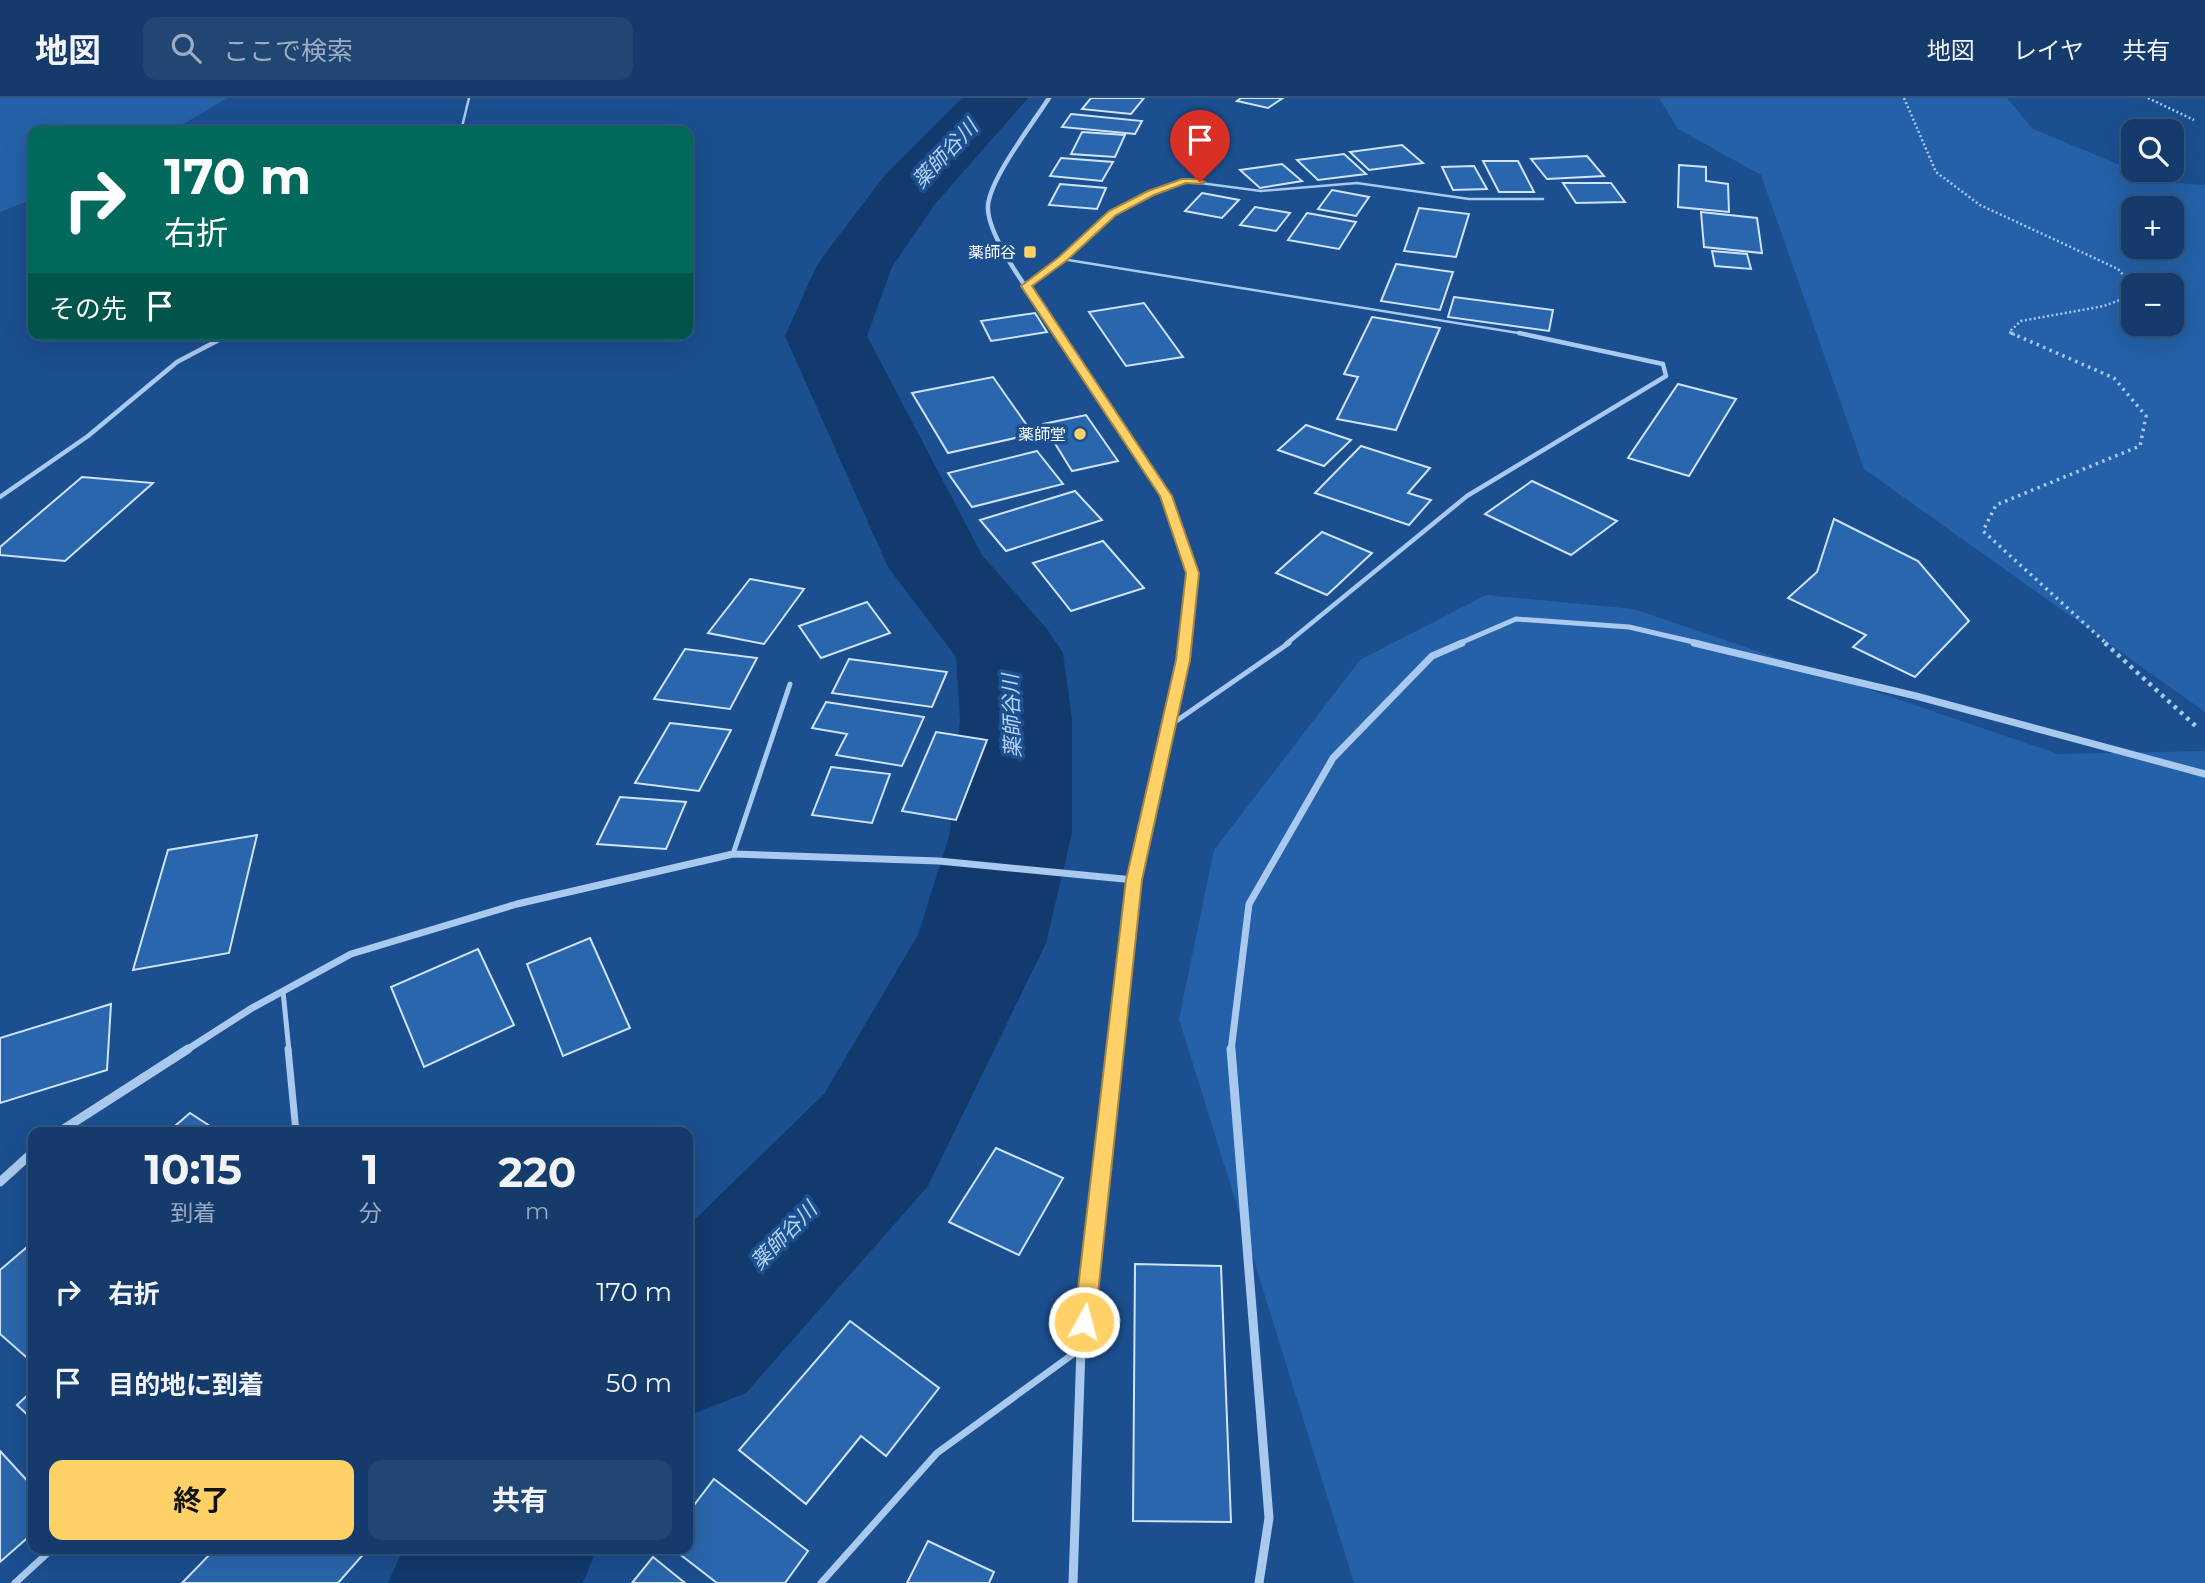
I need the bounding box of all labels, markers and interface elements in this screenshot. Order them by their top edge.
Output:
search box [143,17,633,80]
icon: search [167,29,205,67]
text: 地図 [35,30,101,70]
text: ここで検索 [223,35,353,67]
text: 地図 [1927,36,1975,65]
text: レイヤ [2013,36,2084,65]
text: 共有 [2122,36,2170,65]
pin [1170,110,1230,182]
water label: 薬師谷川 [907,113,984,193]
map controls [2121,119,2184,336]
button: search [2121,119,2184,182]
icon: arrive [1181,121,1219,159]
text: 170 m [164,147,311,206]
icon: right [49,154,140,245]
button: + [2121,196,2184,259]
text: 右折 [164,213,228,252]
place label: 薬師谷 [968,243,1016,262]
marker: 薬師谷 [1022,244,1038,260]
button: − [2121,273,2184,336]
icon: arrive [141,287,179,325]
text: その先 [49,293,127,325]
place label: 薬師堂 [1018,425,1066,444]
marker: 薬師堂 [1072,426,1088,442]
water label: 薬師谷川 [997,672,1025,758]
text: 10:15 [145,1143,242,1195]
text: 1 [362,1143,378,1195]
text: 220 [498,1146,576,1198]
water label: 薬師谷川 [745,1195,823,1275]
text: m [525,1197,550,1225]
text: 到着 [170,1199,216,1227]
text: 分 [359,1199,382,1227]
icon: right [49,1273,87,1311]
text: 170 m [596,1276,672,1308]
text: 右折 [108,1278,160,1310]
position arrow [1047,1285,1121,1359]
icon: arrive [49,1364,87,1402]
text: 50 m [606,1367,672,1399]
text: 目的地に到着 [108,1369,264,1401]
button: 終了 [49,1460,354,1540]
button: 共有 [368,1460,672,1540]

